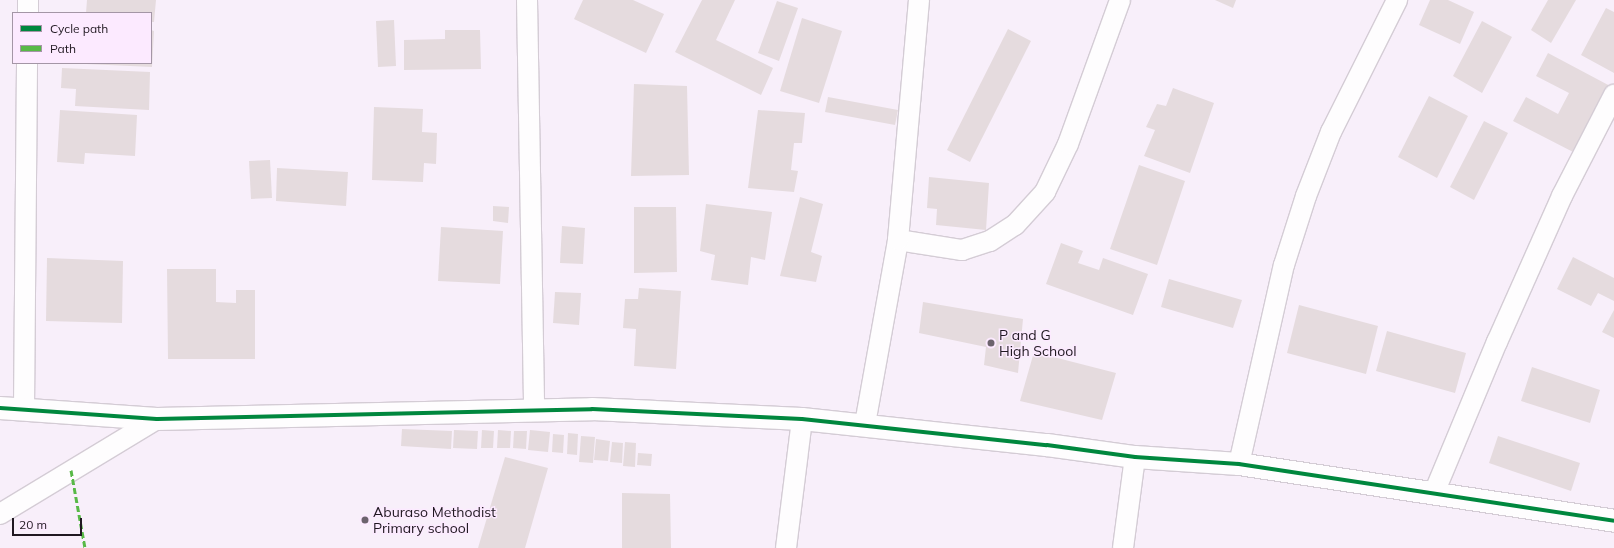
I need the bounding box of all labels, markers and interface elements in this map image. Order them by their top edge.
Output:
legend [12,12,152,64]
text: Cycle path [50,21,108,36]
text: Path [50,41,76,56]
place label: P and G High School [999,327,1077,360]
marker: P and G High School [986,338,996,348]
place label: Aburaso Methodist Primary school [373,504,496,536]
scale bar [14,510,84,536]
marker: Aburaso Methodist Primary school [360,515,370,525]
text: 20 m [19,517,47,532]

